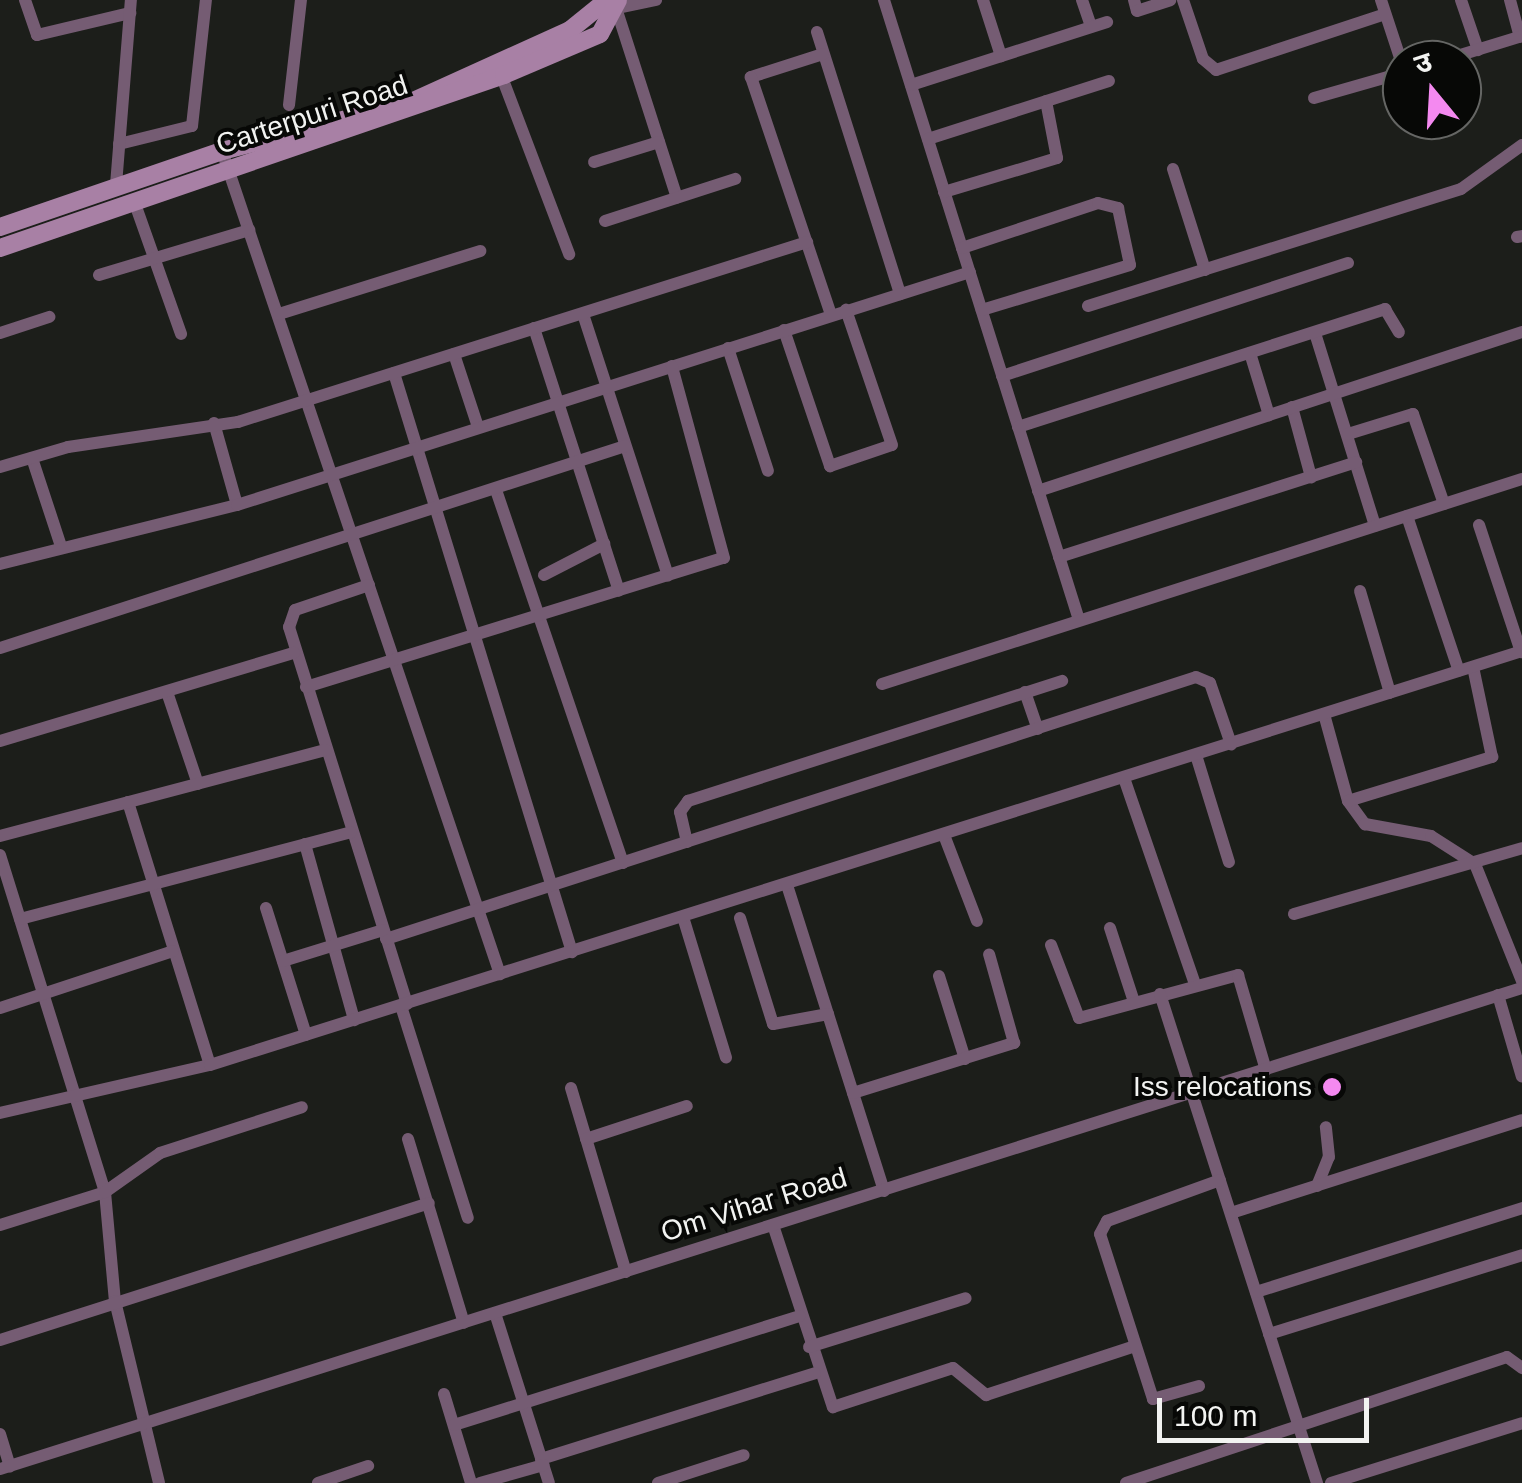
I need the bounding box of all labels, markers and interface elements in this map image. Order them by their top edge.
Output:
north arrow [1382,40,1482,140]
text: उ [1411,46,1436,80]
street label: Carterpuri Road [212,68,412,162]
place label: Iss relocations [1133,1070,1312,1104]
marker: Iss relocations [1321,1076,1343,1098]
street label: Om Vihar Road [657,1161,851,1249]
scale bar [1162,1378,1374,1440]
text: 100 m [1174,1399,1257,1432]

